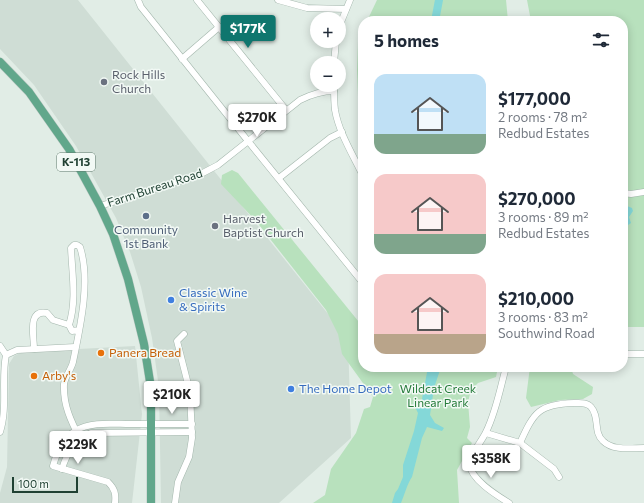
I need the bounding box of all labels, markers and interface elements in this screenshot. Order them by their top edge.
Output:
map controls [310,12,346,92]
button: + [310,12,346,48]
pin: $177K [220,15,276,49]
text: $177K [230,20,266,36]
icon: filters [590,29,612,51]
text: 5 homes [374,30,439,51]
button: − [310,56,346,92]
place label: Rock Hills Church [112,67,165,95]
marker: Rock Hills Church [99,77,109,87]
text: $177,000 [498,88,571,109]
icon: home [406,90,454,138]
pin: $270K [229,104,285,138]
text: $270K [237,109,277,125]
text: 2 rooms · 78 m² [498,109,587,125]
text: Redbud Estates [498,125,589,141]
road number: K-113 [57,153,95,171]
street label: Farm Bureau Road [105,165,204,209]
text: $270,000 [498,188,576,209]
icon: home [406,190,454,238]
text: 3 rooms · 89 m² [498,209,589,225]
marker: Community 1st Bank [141,211,151,221]
place label: Harvest Baptist Church [223,211,304,239]
marker: Harvest Baptist Church [210,221,220,231]
place label: Community 1st Bank [114,222,178,250]
text: Redbud Estates [498,225,589,241]
place label: Classic Wine & Spirits [179,285,247,313]
text: $210,000 [498,288,574,309]
icon: home [406,290,454,338]
marker: Classic Wine & Spirits [166,295,176,305]
text: 3 rooms · 83 m² [498,309,588,325]
text: Southwind Road [498,325,595,341]
place label: Panera Bread [109,345,181,359]
marker: Panera Bread [96,348,106,358]
place label: Arby's [42,368,76,382]
marker: Arby's [29,371,39,381]
pin: $210K [144,381,200,415]
place label: The Home Depot [299,381,392,395]
park label: Wildcat Creek Linear Park [400,381,477,409]
marker: The Home Depot [286,384,296,394]
text: $210K [153,386,191,402]
pin: $229K [50,431,106,465]
text: $229K [58,436,98,452]
pin: $358K [463,445,519,479]
text: $358K [471,450,511,466]
scale bar [12,475,78,494]
text: 100 m [18,477,49,490]

